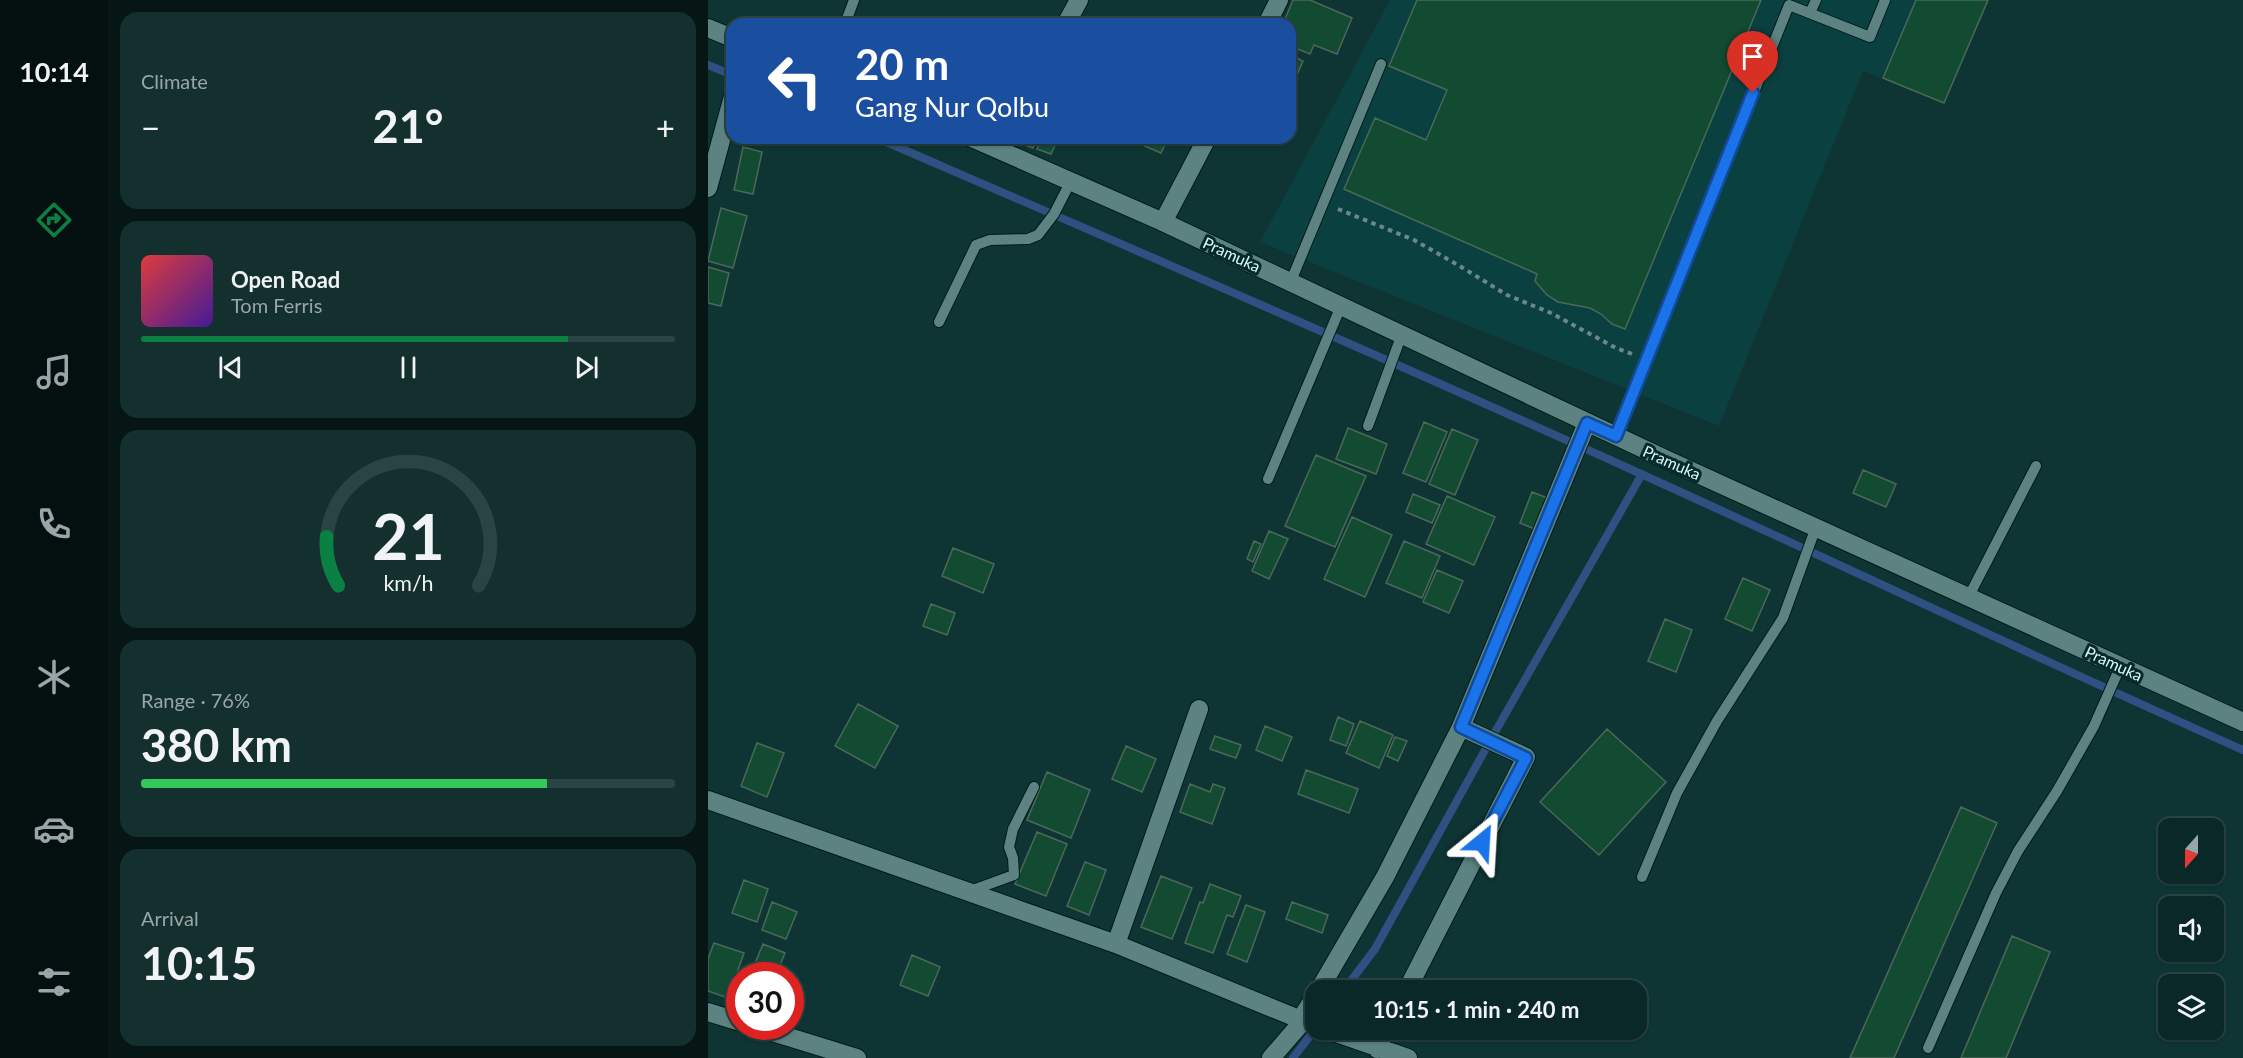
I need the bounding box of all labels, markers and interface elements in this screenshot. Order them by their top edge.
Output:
pin [1727,31,1778,93]
text: 20 m [855,39,949,89]
icon: arrive [1736,40,1769,73]
icon: left [756,42,834,120]
text: 10:14 [19,55,89,88]
text: Climate [141,69,208,93]
text: Gang Nur Qolbu [855,90,1049,123]
text: 21° [373,99,443,153]
text: − [141,107,160,147]
text: + [656,107,675,147]
icon: directions [33,199,75,241]
street label: Pramuka [1200,232,1264,276]
text: Open Road [231,266,340,293]
text: Tom Ferris [231,293,322,317]
icon: music [33,351,75,393]
icon: previous [214,351,247,384]
icon: pause [392,351,425,384]
icon: next [570,351,603,384]
street label: Pramuka [1640,441,1704,483]
text: 21 [372,498,444,573]
icon: phone [33,503,75,545]
text: km/h [383,570,433,596]
street label: Pramuka [2082,641,2146,685]
icon: climate [33,656,75,698]
text: Range · 76% [141,688,250,712]
text: 380 km [141,718,292,772]
icon: car [33,808,75,850]
position arrow [1450,810,1514,874]
north arrow [2158,818,2224,884]
map controls [2158,818,2224,1040]
button: sound [2158,896,2224,962]
text: Arrival [141,906,199,930]
text: 10:15 [141,936,257,990]
icon: filters [33,961,75,1003]
speed limit sign: 30 [726,962,804,1040]
button: layers [2158,974,2224,1040]
text: 10:15 · 1 min · 240 m [1373,996,1579,1023]

